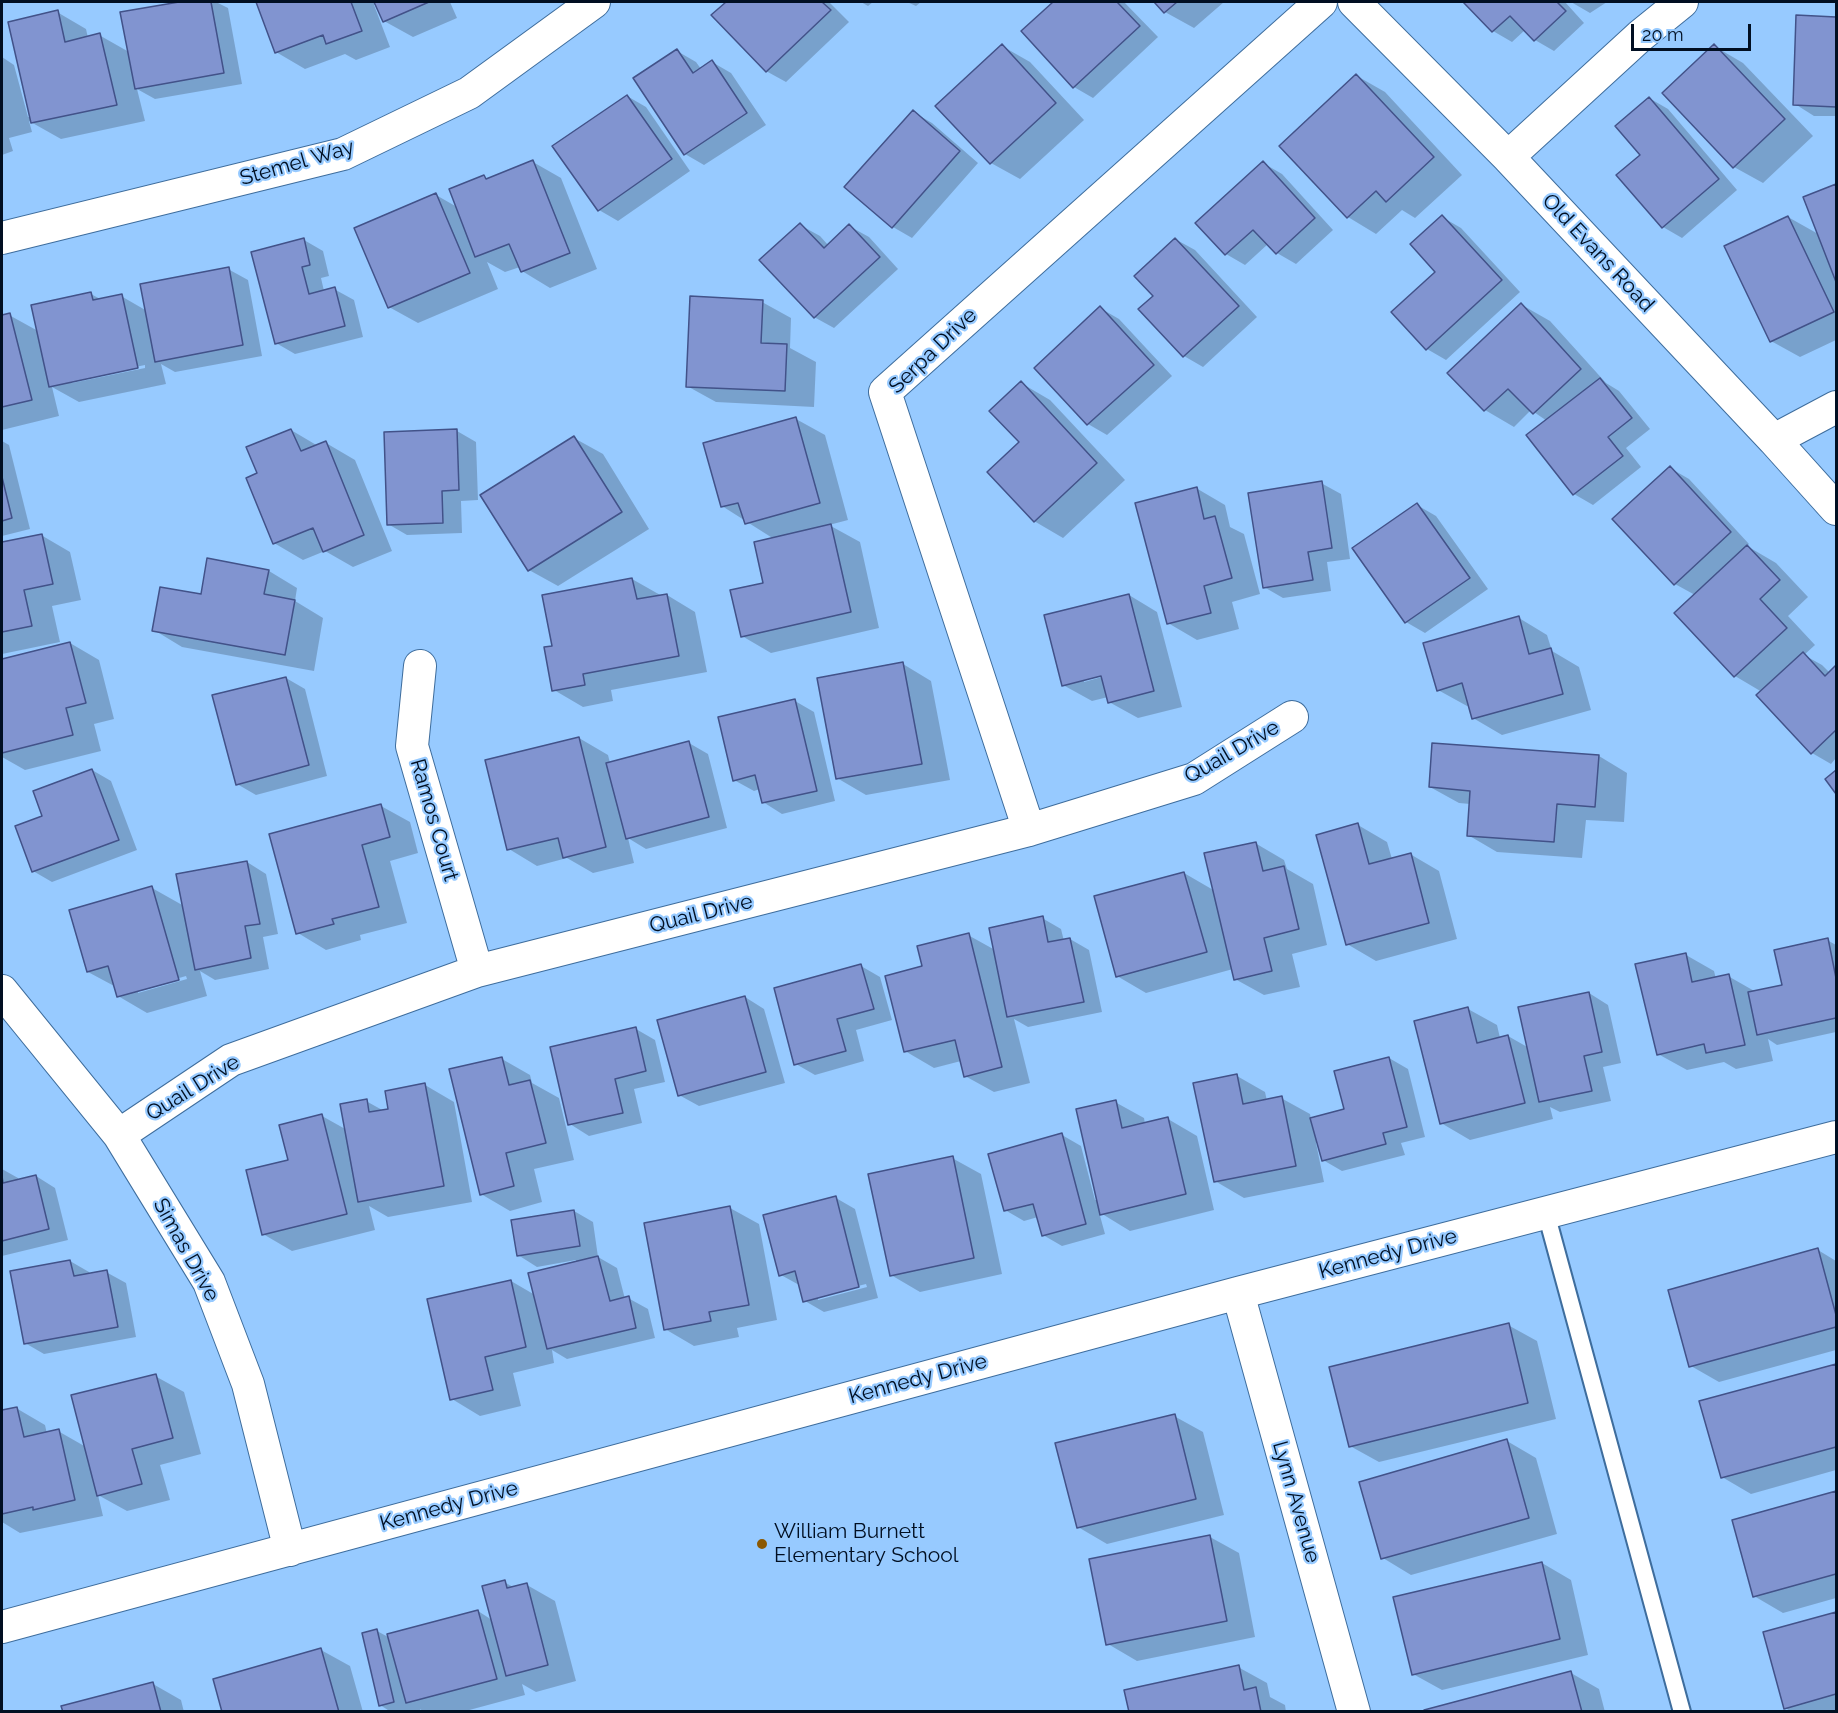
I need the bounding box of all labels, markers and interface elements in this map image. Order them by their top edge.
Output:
scale bar [1634,12,1754,50]
text: 20 m [1642,24,1684,45]
street label: Stemel Way [237,135,357,191]
street label: Old Evans Road [1537,189,1659,317]
street label: Serpa Drive [884,303,982,399]
street label: Quail Drive [1180,715,1284,789]
street label: Ramos Court [405,756,463,884]
street label: Quail Drive [647,889,755,939]
street label: Quail Drive [142,1049,244,1127]
street label: Simas Drive [147,1194,225,1306]
street label: Kennedy Drive [1316,1223,1460,1285]
street label: Kennedy Drive [846,1348,990,1410]
street label: Lynn Avenue [1267,1438,1325,1566]
street label: Kennedy Drive [377,1475,521,1537]
place label: William Burnett Elementary School [774,1519,958,1569]
marker: William Burnett Elementary School [755,1537,769,1551]

